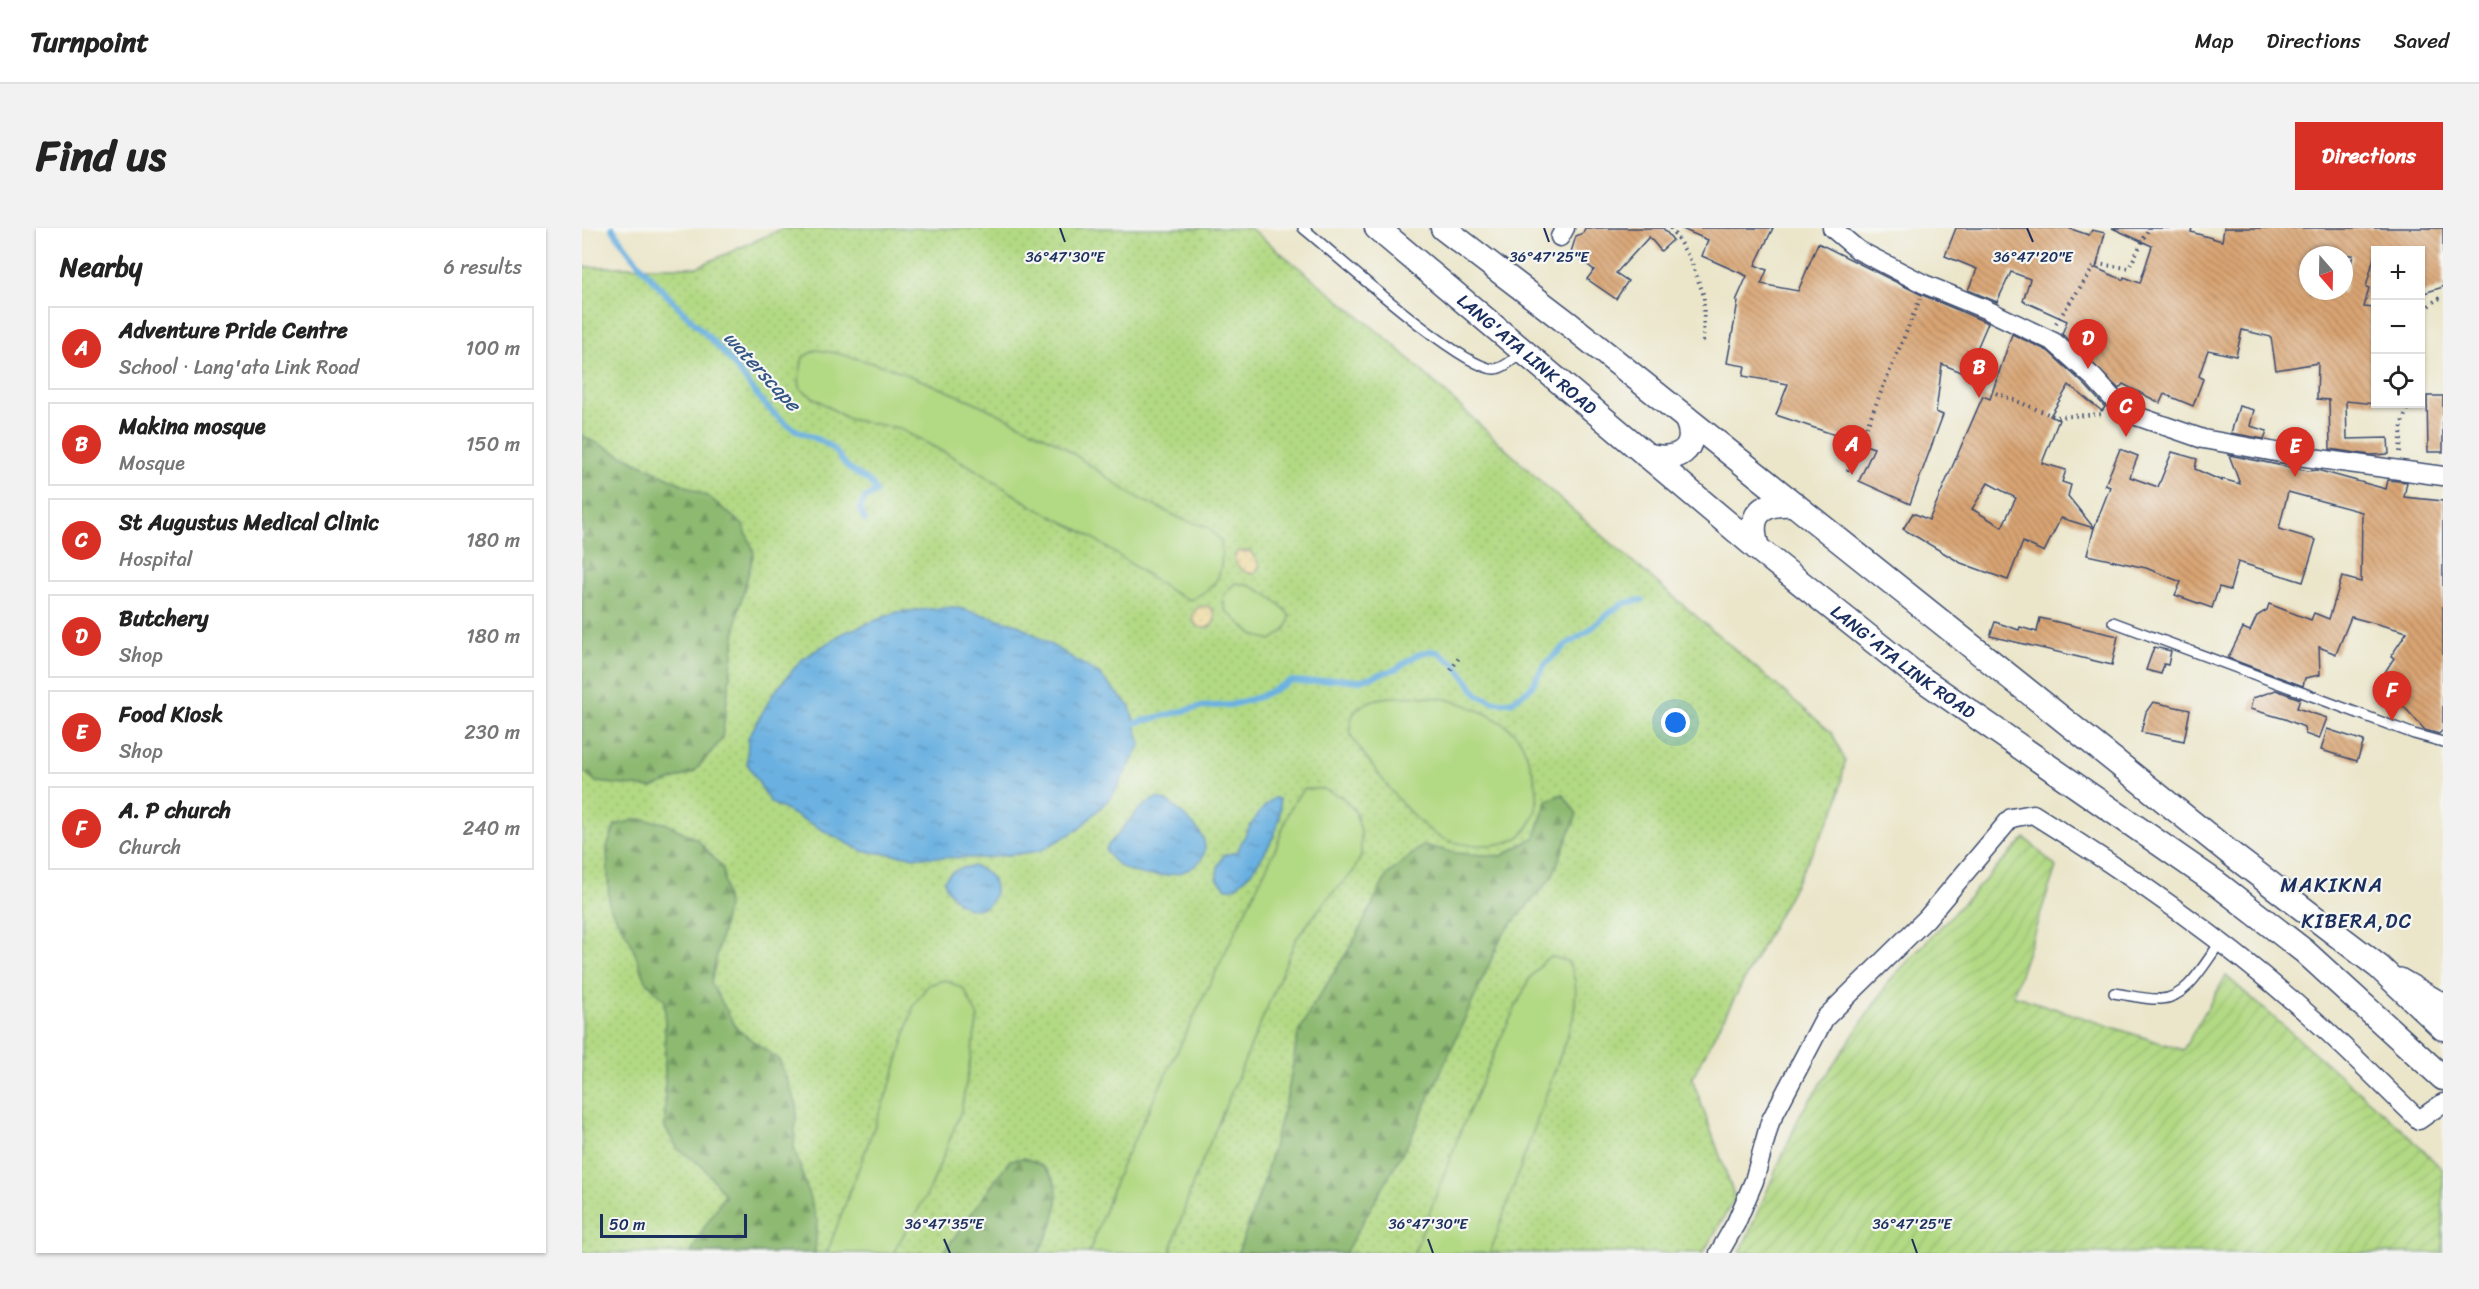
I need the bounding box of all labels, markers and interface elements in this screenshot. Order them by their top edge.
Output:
text: Turnpoint [30,17,149,66]
text: Map [2195,22,2233,60]
text: Directions [2266,22,2361,60]
text: Saved [2394,22,2449,60]
text: Find us [36,119,166,193]
button: Directions [2295,122,2443,190]
text: Nearby [60,244,142,290]
text: 36°47'30"E [1026,244,1106,270]
text: 36°47'25"E [1509,244,1590,270]
text: 36°47'20"E [1993,244,2074,270]
north arrow [2299,246,2353,300]
map controls [2371,246,2425,408]
button: + [2371,246,2425,300]
text: 6 results [443,250,522,285]
street label: LANG'ATA LINK ROAD [1449,285,1605,423]
button: − [2371,300,2425,354]
text: Adventure Pride Centre [119,311,348,350]
pin: D [2068,320,2108,369]
water label: waterscape [715,322,810,421]
text: A [75,331,88,366]
text: 100 m [466,331,520,366]
pin: B [1960,348,1998,398]
text: School · Lang'ata Link Road [119,350,359,385]
button: locate [2371,354,2425,408]
pin: C [2106,388,2146,437]
text: Makina mosque [119,407,266,446]
pin: A [1832,426,1872,475]
text: B [75,427,88,462]
text: 150 m [466,427,520,462]
pin: E [2276,428,2314,477]
text: Mosque [119,446,185,481]
text: St Augustus Medical Clinic [119,503,379,542]
text: C [75,523,88,558]
text: 180 m [466,523,520,558]
text: Hospital [119,542,192,577]
street label: LANG'ATA LINK ROAD [1823,596,1983,728]
text: Butchery [119,599,209,638]
text: D [76,619,87,654]
text: 180 m [466,619,520,654]
text: Shop [119,638,163,673]
pin: F [2372,672,2412,721]
text: Food Kiosk [119,695,223,734]
your location [1661,708,1690,737]
text: E [76,715,87,750]
text: 230 m [464,715,520,750]
text: Shop [119,734,163,769]
text: A. P church [119,791,231,830]
text: F [76,811,87,846]
text: 240 m [463,811,520,846]
text: Church [119,830,181,865]
district label: MAKIKNA [2280,866,2384,904]
district label: KIBERA,DC [2301,904,2413,939]
text: 50 m [609,1210,645,1239]
scale bar [600,1211,747,1238]
text: 36°47'35"E [905,1211,985,1237]
text: 36°47'30"E [1389,1211,1469,1237]
text: 36°47'25"E [1872,1211,1953,1237]

